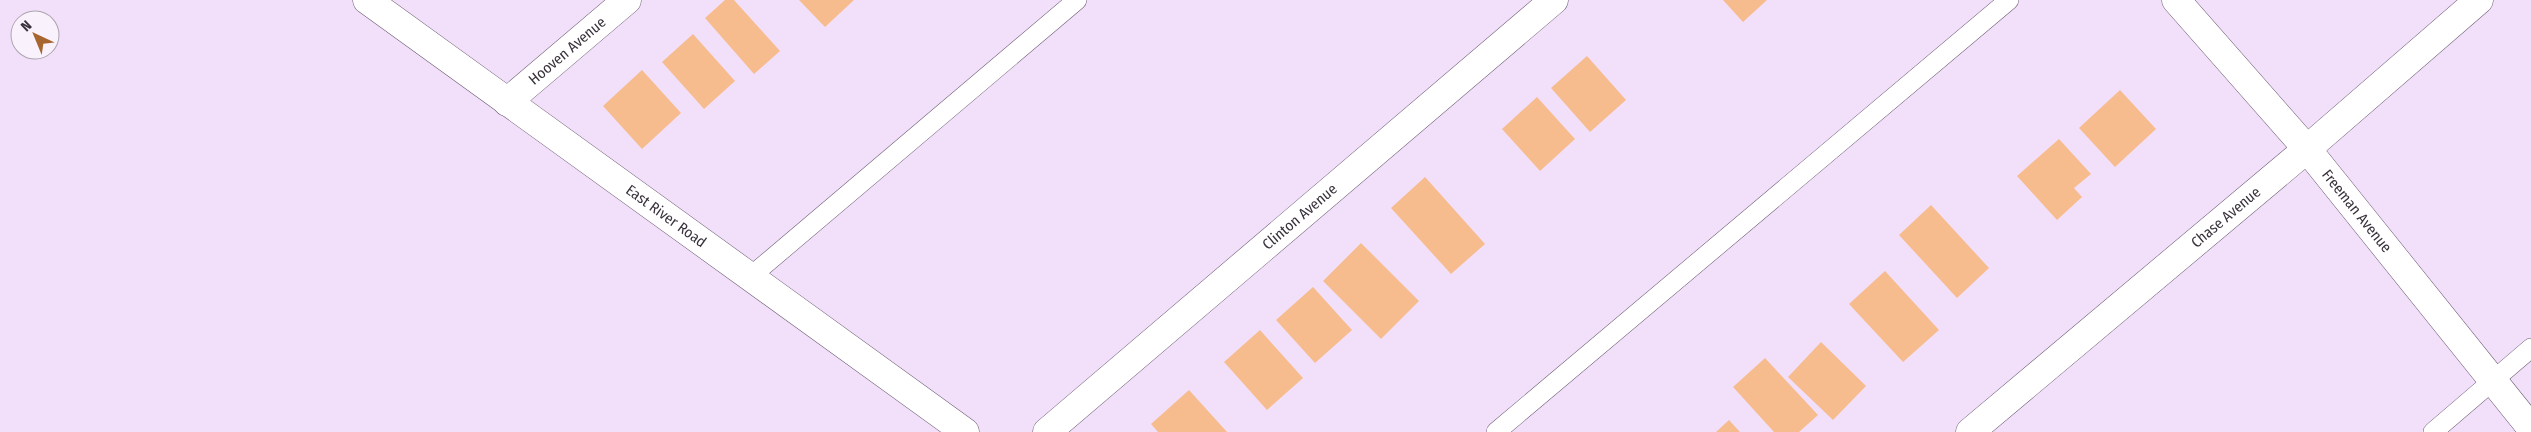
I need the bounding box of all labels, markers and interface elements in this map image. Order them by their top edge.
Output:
north arrow [10,10,60,60]
street label: Hooven Avenue [525,13,609,89]
text: N [17,17,35,35]
street label: Freeman Avenue [2318,166,2396,256]
street label: Clinton Avenue [1259,180,1341,253]
street label: East River Road [622,181,710,251]
street label: Chase Avenue [2187,183,2264,251]

